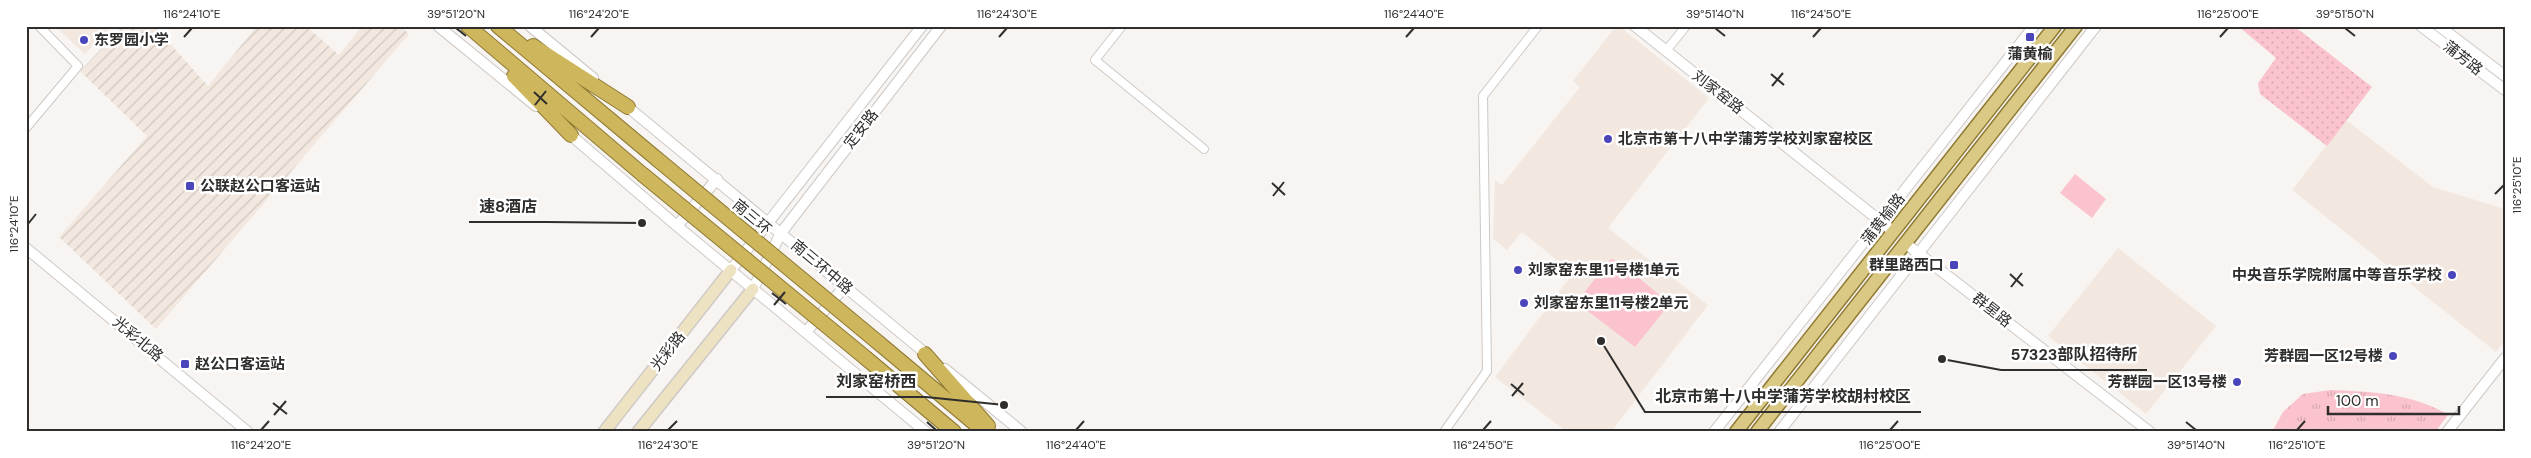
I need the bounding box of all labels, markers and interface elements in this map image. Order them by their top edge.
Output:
text: 116°24'10"E [163,6,221,22]
text: 39°51'20"N [427,6,485,22]
text: 116°24'20"E [569,6,629,22]
text: 116°24'30"E [977,6,1038,22]
text: 116°24'40"E [1384,6,1444,22]
text: 39°51'40"N [1686,6,1744,22]
text: 116°24'50"E [1791,6,1851,22]
text: 116°25'00"E [2197,6,2259,22]
text: 39°51'50"N [2316,6,2374,22]
place label: 东罗园小学 [94,30,169,50]
marker: 蒲黄榆 [2024,31,2036,43]
marker: 东罗园小学 [78,34,90,46]
street label: 蒲芳路 [2439,36,2487,80]
place label: 蒲黄榆 [2007,44,2053,64]
street label: 刘家窑路 [1688,66,1748,118]
street label: 定安路 [839,105,883,153]
place label: 北京市第十八中学蒲芳学校刘家窑校区 [1618,129,1873,149]
marker: 北京市第十八中学蒲芳学校刘家窑校区 [1602,133,1614,145]
text: 116°25'10"E [2509,156,2525,214]
place label: 公联赵公口客运站 [200,176,320,196]
marker: 公联赵公口客运站 [184,180,196,192]
street label: 蒲黄榆路 [1857,189,1909,249]
callout: 速8酒店 [469,191,547,222]
text: 116°24'10"E [6,195,22,253]
street label: 南三环 [728,195,776,239]
text: 速8酒店 [479,196,537,217]
street label: 南三环中路 [787,235,857,299]
place label: 群里路西口 [1869,255,1944,275]
marker: 群里路西口 [1948,259,1960,271]
place label: 刘家窑东里11号楼1单元 [1528,260,1679,280]
marker: 刘家窑东里11号楼1单元 [1512,264,1524,276]
place label: 中央音乐学院附属中等音乐学校 [2232,265,2442,285]
marker: 中央音乐学院附属中等音乐学校 [2446,269,2458,281]
street label: 群星路 [1968,288,2016,332]
place label: 刘家窑东里11号楼2单元 [1534,293,1689,313]
marker: 刘家窑东里11号楼2单元 [1518,297,1530,309]
street label: 光彩北路 [109,312,167,366]
street label: 光彩路 [646,327,690,375]
callout: 57323部队招待所 [2001,339,2147,370]
text: 57323部队招待所 [2011,344,2137,365]
place label: 芳群园一区12号楼 [2264,346,2383,366]
marker: 芳群园一区12号楼 [2387,350,2399,362]
place label: 赵公口客运站 [195,354,285,374]
marker: 赵公口客运站 [179,358,191,370]
callout: 刘家窑桥西 [826,366,926,397]
text: 刘家窑桥西 [836,371,916,392]
place label: 芳群园一区13号楼 [2107,372,2227,392]
marker: 芳群园一区13号楼 [2231,376,2243,388]
callout: 北京市第十八中学蒲芳学校胡村校区 [1645,381,1921,412]
scale bar [2328,383,2460,415]
text: 北京市第十八中学蒲芳学校胡村校区 [1655,386,1911,407]
text: 100 m [2336,391,2379,411]
text: 116°24'20"E [231,437,291,453]
text: 116°24'30"E [638,437,699,453]
text: 39°51'20"N [907,437,965,453]
text: 116°24'40"E [1046,437,1106,453]
text: 116°24'50"E [1453,437,1513,453]
text: 116°25'00"E [1859,437,1921,453]
text: 39°51'40"N [2167,437,2225,453]
text: 116°25'10"E [2268,437,2326,453]

